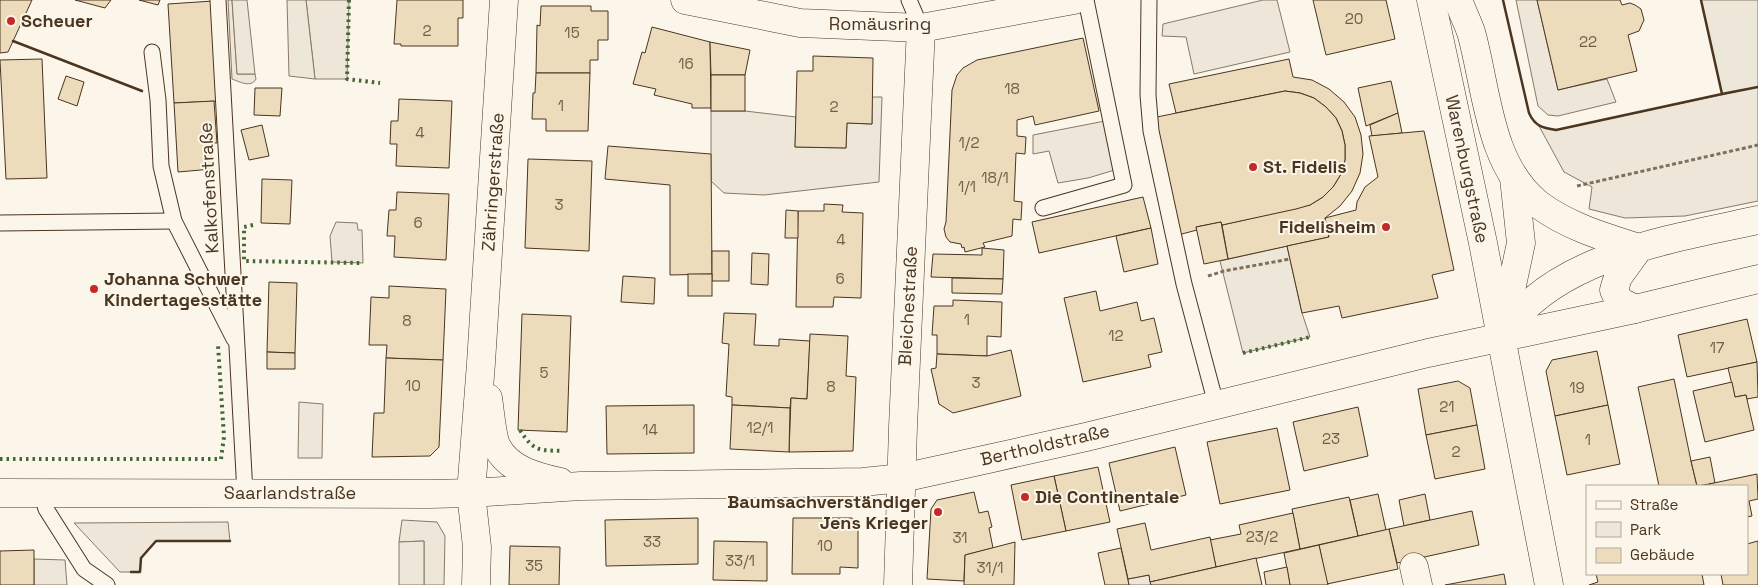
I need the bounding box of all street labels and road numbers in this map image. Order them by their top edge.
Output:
street label: Romäusring [829,12,931,35]
street label: Warenburgstraße [1441,93,1494,245]
street label: Zähringerstraße [476,112,509,252]
street label: Kalkofenstraße [194,122,223,254]
street label: Bleichestraße [893,245,922,367]
street label: Bertholdstraße [978,418,1112,471]
street label: Saarlandstraße [224,481,356,504]

